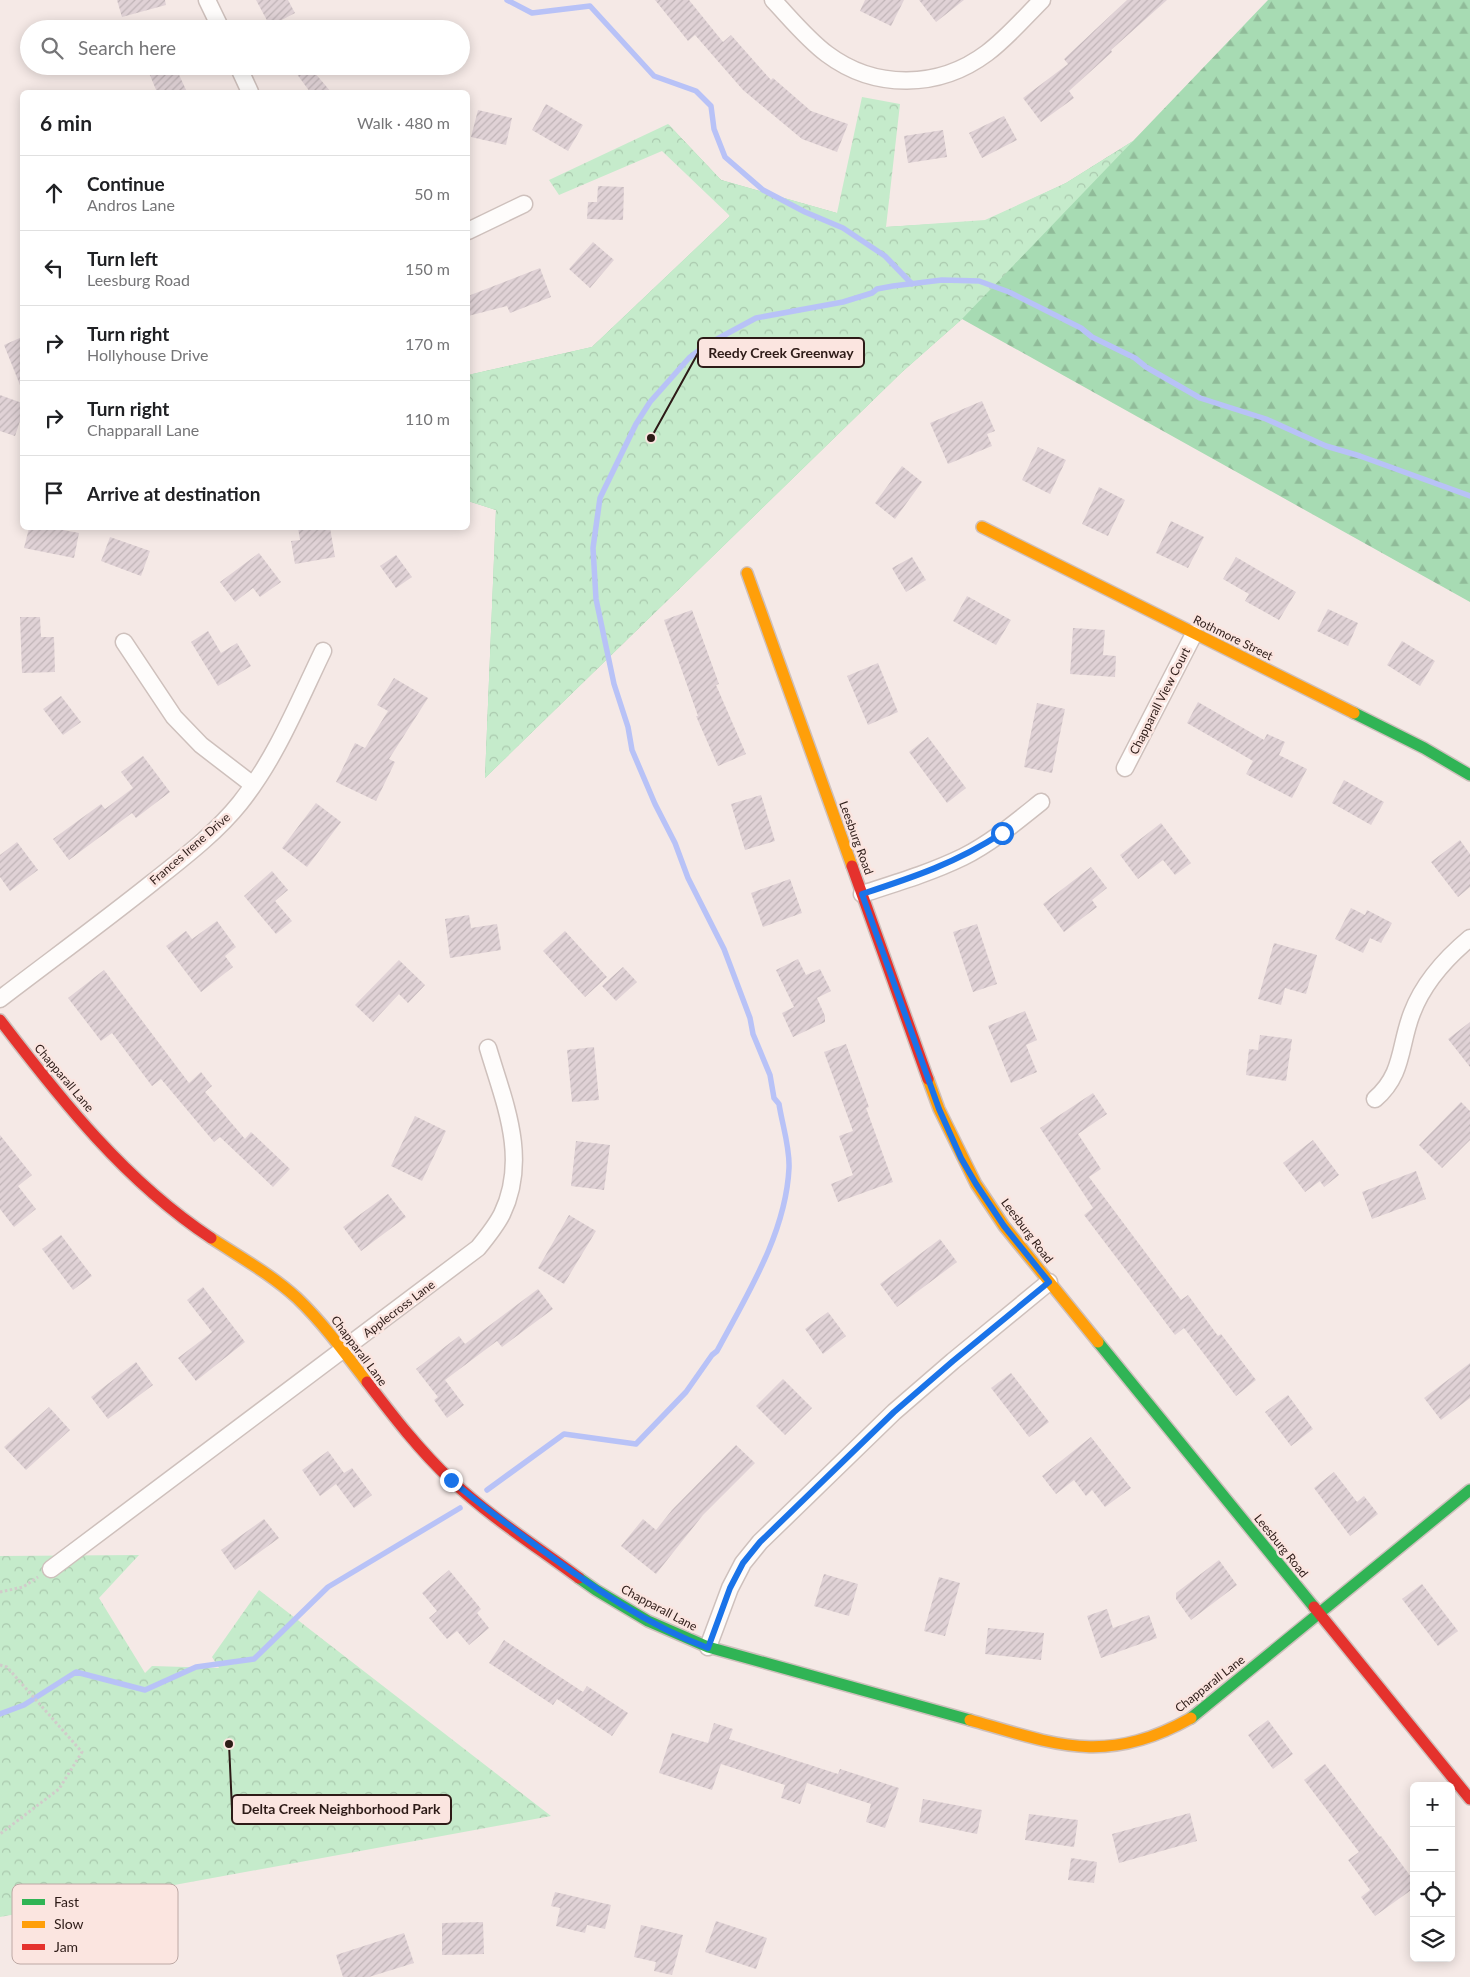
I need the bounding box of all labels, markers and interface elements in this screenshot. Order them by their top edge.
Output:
search box [20,20,470,75]
icon: search [38,34,66,62]
text: Search here [78,36,176,59]
text: 6 min [40,110,92,135]
text: Walk · 480 m [357,113,450,132]
text: Continue [87,172,165,195]
icon: ahead [40,179,68,207]
text: 50 m [414,184,450,203]
text: Andros Lane [87,195,175,214]
text: Turn left [87,247,158,270]
icon: left [40,254,68,282]
text: 150 m [405,259,450,278]
text: Leesburg Road [87,270,190,289]
text: Turn right [87,322,169,345]
icon: right [40,329,68,357]
text: 170 m [405,334,450,353]
callout: Reedy Creek Greenway [698,338,864,367]
text: Reedy Creek Greenway [708,344,854,361]
text: Hollyhouse Drive [87,345,208,364]
text: Turn right [87,397,169,420]
icon: right [40,404,68,432]
text: 110 m [405,409,450,428]
text: Chapparall Lane [87,420,199,439]
icon: arrive [40,479,68,507]
text: Arrive at destination [87,482,260,505]
street label: Rothmore Street [1191,612,1276,664]
street label: Chapparall View Court [1126,644,1193,757]
street label: Leesburg Road [836,799,877,877]
street label: Frances Irene Drive [146,810,233,888]
route start [991,822,1014,845]
street label: Chapparall Lane [32,1041,97,1115]
street label: Leesburg Road [998,1195,1057,1266]
street label: Applecross Lane [360,1277,438,1340]
street label: Chapparall Lane [328,1313,391,1389]
route end [440,1469,463,1492]
street label: Leesburg Road [1251,1511,1312,1580]
street label: Chapparall Lane [619,1581,700,1634]
street label: Chapparall Lane [1172,1652,1247,1715]
map controls [1410,1782,1455,1962]
button: + [1410,1782,1455,1827]
callout: Delta Creek Neighborhood Park [232,1795,451,1824]
text: Delta Creek Neighborhood Park [241,1800,441,1817]
button: − [1410,1827,1455,1872]
button: locate [1410,1872,1455,1917]
legend [12,1884,178,1964]
text: Fast [54,1893,79,1910]
text: Slow [54,1915,84,1932]
button: layers [1410,1917,1455,1962]
text: Jam [54,1938,78,1955]

